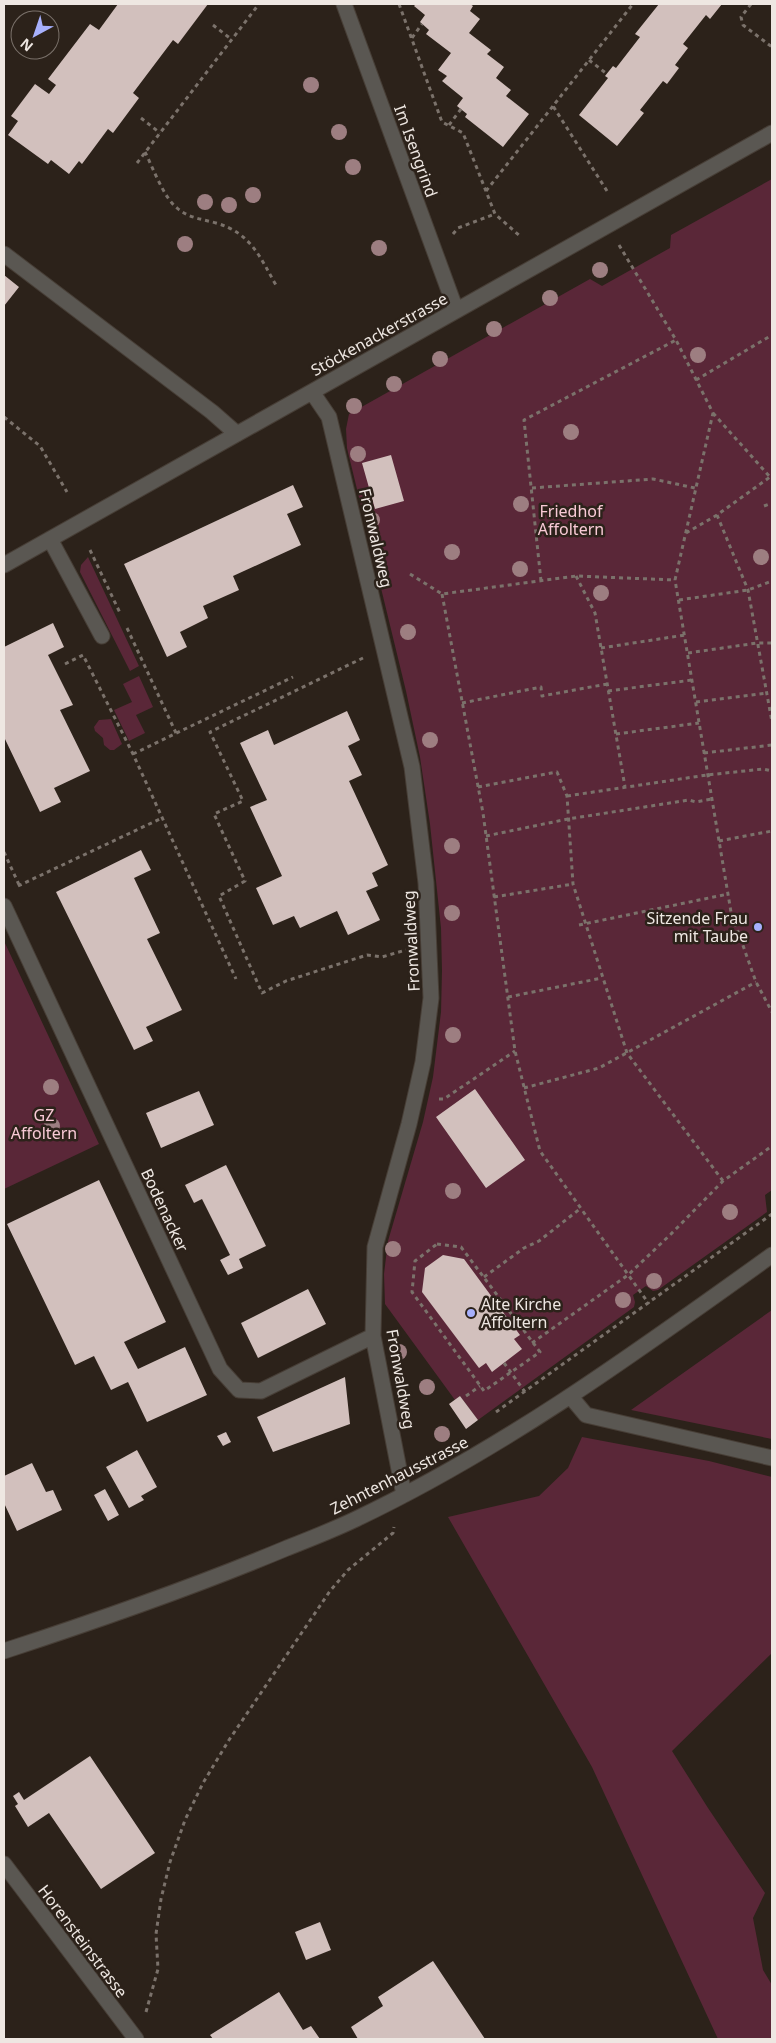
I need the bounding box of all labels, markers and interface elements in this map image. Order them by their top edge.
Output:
north arrow [10,10,60,60]
text: N [16,34,37,56]
street label: Im Isengrind [389,102,443,200]
street label: Stöckenackerstrasse [307,287,451,381]
street label: Fronwaldweg [354,486,398,590]
park label: Friedhof Affoltern [538,500,604,540]
street label: Fronwaldweg [397,890,425,992]
place label: Sitzende Frau mit Taube [646,907,748,947]
marker: Sitzende Frau mit Taube [752,921,764,933]
park label: GZ Affoltern [11,1104,77,1144]
street label: Bodenacker [136,1165,194,1256]
place label: Alte Kirche Affoltern [481,1293,561,1333]
marker: Alte Kirche Affoltern [465,1307,477,1319]
street label: Fronwaldweg [381,1327,421,1431]
street label: Zehntenhausstrasse [326,1431,472,1519]
street label: Horensteinstrasse [33,1880,133,2002]

